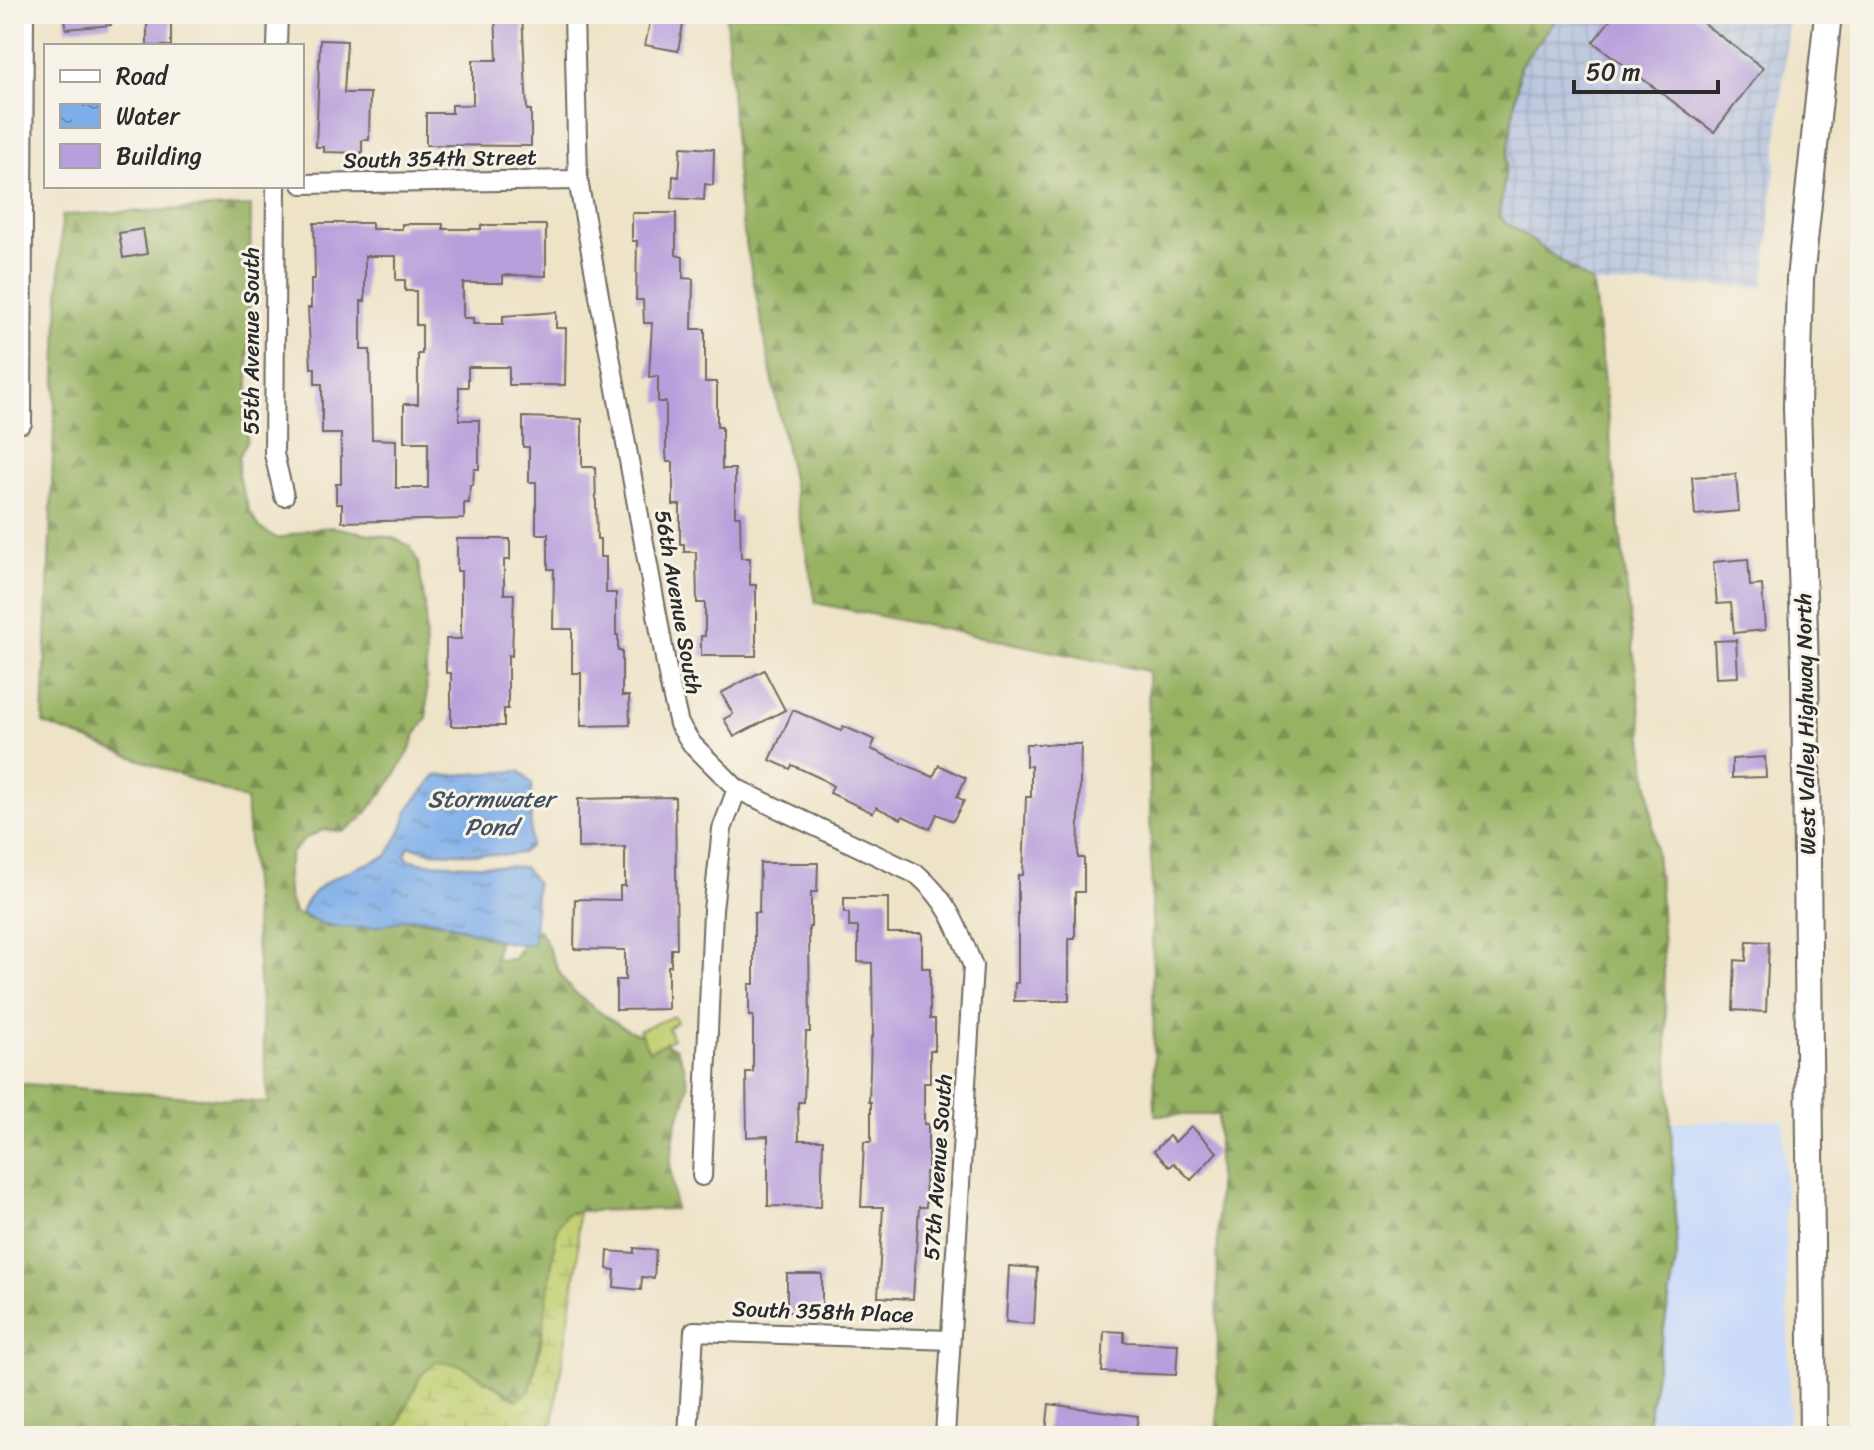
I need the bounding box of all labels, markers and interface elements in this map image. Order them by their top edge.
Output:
legend [44,44,304,188]
scale bar [1574,44,1718,94]
text: 50 m [1586,51,1641,93]
text: Road [116,55,170,97]
text: Water [116,95,181,137]
text: Building [116,135,202,177]
street label: South 354th Street [343,137,538,180]
street label: 55th Avenue South [232,247,271,435]
street label: 56th Avenue South [643,507,714,697]
street label: West Valley Highway North [1784,593,1827,855]
water label: Stormwater Pond [428,778,558,848]
street label: 57th Avenue South [912,1073,963,1262]
street label: South 358th Place [732,1289,914,1334]

